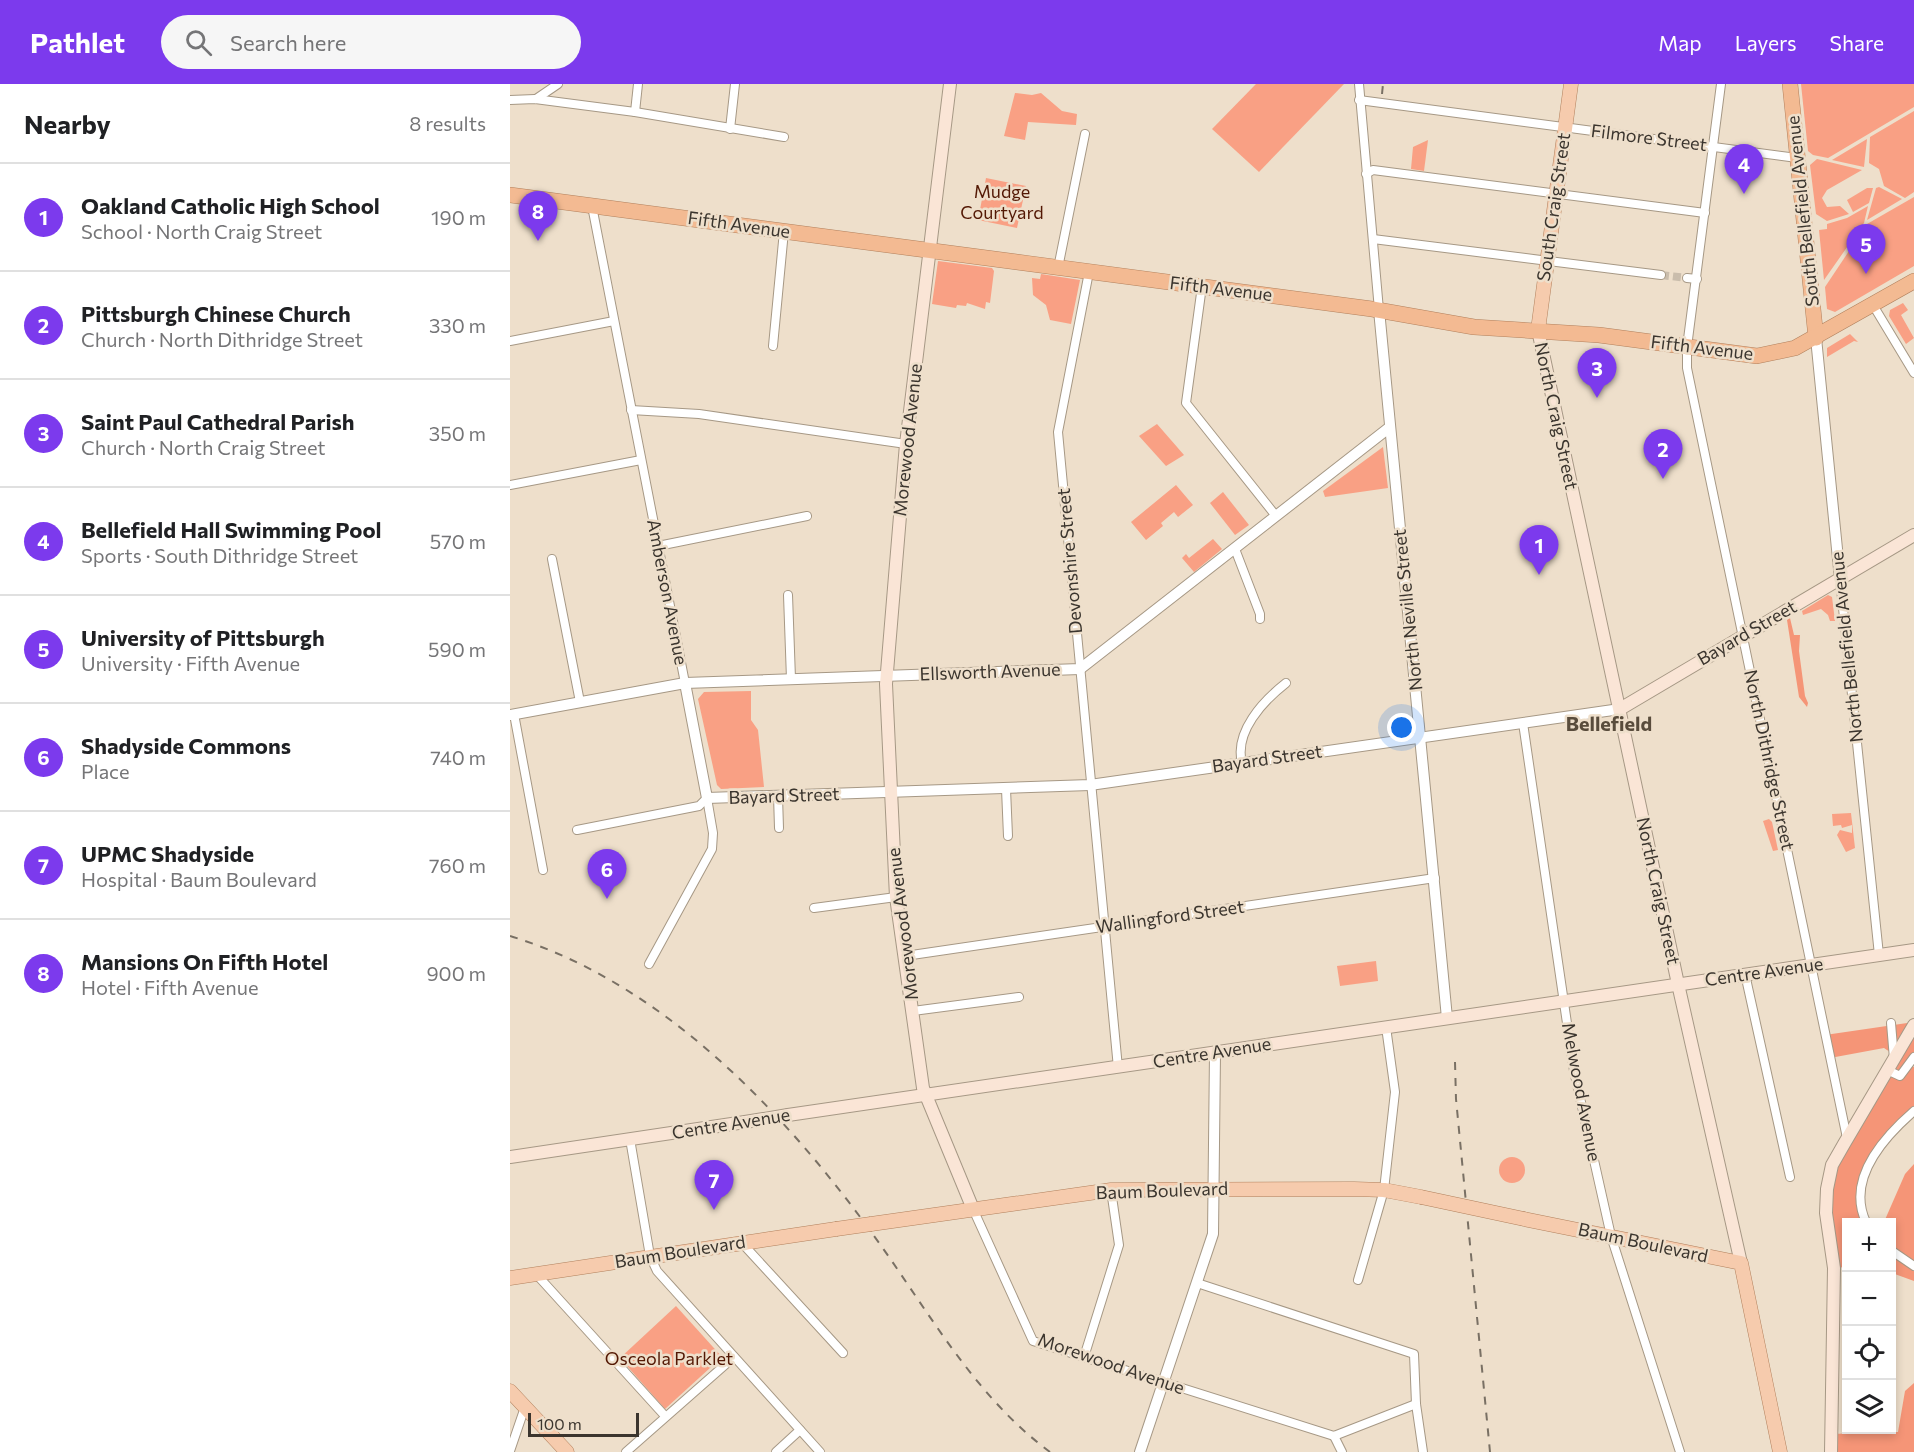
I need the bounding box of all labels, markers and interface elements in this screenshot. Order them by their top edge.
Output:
search box [161,15,581,69]
text: Pathlet [30,25,125,59]
icon: search [182,26,215,59]
text: Search here [230,29,346,56]
text: Map [1658,30,1702,55]
text: Layers [1735,30,1797,55]
text: Share [1830,30,1884,55]
text: Nearby [24,108,111,139]
text: 8 results [409,111,486,135]
street label: South Bellefield Avenue [1781,115,1823,308]
street label: Filmore Street [1590,119,1708,155]
street label: South Craig Street [1532,131,1574,283]
pin: 4 [1724,144,1764,194]
park label: Mudge Courtyard [960,180,1044,223]
text: Oakland Catholic High School [81,192,380,219]
pin: 8 [519,192,558,241]
text: 1 [39,205,48,229]
text: 190 m [431,205,486,229]
street label: Fifth Avenue [687,206,792,242]
text: School · North Craig Street [81,219,322,243]
pin: 5 [1846,224,1886,274]
street label: Fifth Avenue [1169,271,1274,305]
text: Pittsburgh Chinese Church [81,300,351,327]
text: 2 [38,313,49,337]
text: 330 m [429,313,486,337]
text: Church · North Dithridge Street [81,327,363,351]
street label: Fifth Avenue [1650,330,1755,364]
street label: North Craig Street [1531,340,1583,492]
pin: 3 [1578,348,1616,398]
street label: Morewood Avenue [888,362,926,517]
text: Saint Paul Cathedral Parish [81,408,355,435]
text: 3 [38,421,49,445]
text: 350 m [429,421,486,445]
pin: 2 [1644,430,1682,479]
text: Church · North Craig Street [81,435,326,459]
street label: Devonshire Street [1052,487,1086,635]
text: Bellefield Hall Swimming Pool [81,516,382,543]
street label: Amberson Avenue [643,517,693,666]
pin: 1 [1520,526,1558,575]
street label: North Neville Street [1388,528,1426,692]
text: 4 [37,529,50,553]
text: 570 m [430,529,486,553]
text: Sports · South Dithridge Street [81,543,358,567]
street label: North Bellefield Avenue [1825,551,1867,744]
street label: Bayard Street [1693,595,1800,669]
text: University of Pittsburgh [81,624,325,651]
text: 5 [38,637,49,661]
text: 590 m [428,637,486,661]
text: University · Fifth Avenue [81,651,300,675]
street label: Ellsworth Avenue [919,658,1061,684]
street label: North Dithridge Street [1740,668,1800,852]
district label: Bellefield [1566,711,1652,735]
your location [1387,713,1416,742]
text: Shadyside Commons [81,732,291,759]
street label: Bayard Street [1210,739,1323,777]
text: 6 [37,745,50,769]
text: 740 m [430,745,486,769]
text: Place [81,759,130,783]
street label: Bayard Street [728,782,840,808]
street label: North Craig Street [1633,815,1685,967]
text: UPMC Shadyside [81,840,254,867]
street label: Morewood Avenue [882,847,922,1002]
pin: 6 [588,850,626,899]
text: 7 [38,853,49,877]
text: 760 m [429,853,486,877]
text: Hospital · Baum Boulevard [81,867,317,891]
street label: Wallingford Street [1094,895,1246,937]
text: Mansions On Fifth Hotel [81,948,328,975]
street label: Centre Avenue [1703,952,1824,990]
text: 8 [37,961,50,985]
text: 900 m [426,961,486,985]
text: Hotel · Fifth Avenue [81,975,259,999]
street label: Melwood Avenue [1558,1021,1606,1163]
street label: Centre Avenue [1151,1032,1273,1072]
street label: Centre Avenue [670,1103,792,1143]
pin: 7 [694,1160,734,1210]
street label: Baum Boulevard [1095,1177,1228,1203]
street label: Baum Boulevard [1576,1218,1710,1267]
map controls [1842,1218,1896,1434]
button: + [1842,1218,1896,1272]
street label: Baum Boulevard [613,1230,747,1272]
button: − [1842,1272,1896,1326]
button: locate [1842,1326,1896,1380]
street label: Morewood Avenue [1035,1328,1187,1398]
park label: Osceola Parklet [605,1347,733,1369]
button: layers [1842,1380,1896,1434]
scale bar [528,1410,639,1438]
text: 100 m [537,1414,582,1433]

